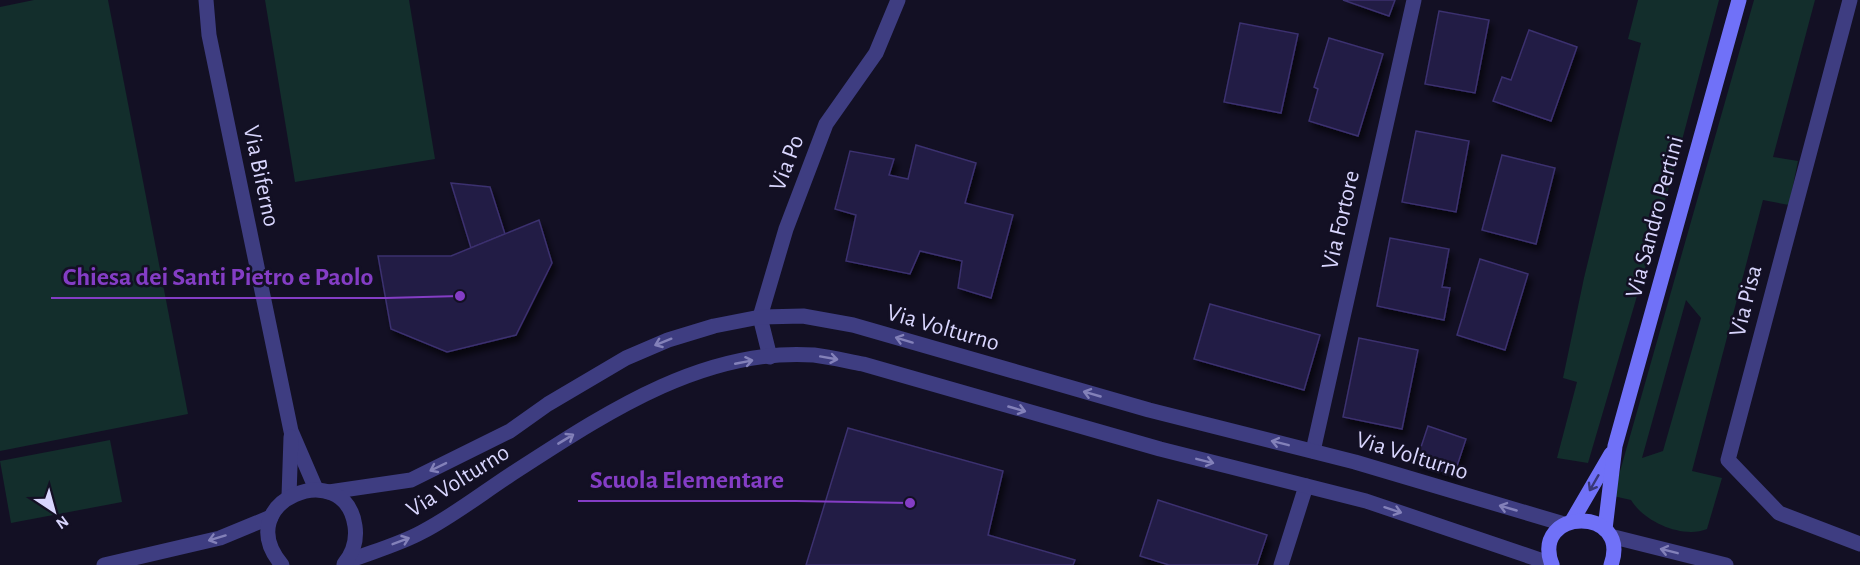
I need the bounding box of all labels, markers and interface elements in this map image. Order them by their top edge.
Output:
street label: Via Biferno [239,123,283,229]
street label: Via Po [765,132,809,194]
street label: Via Sandro Pertini [1622,134,1688,300]
street label: Via Fortore [1318,168,1364,272]
callout: Chiesa dei Santi Pietro e Paolo [51,254,386,298]
street label: Via Pisa [1726,263,1766,339]
text: Chiesa dei Santi Pietro e Paolo [63,264,374,290]
street label: Via Volturno [884,300,1002,356]
one-way arrow [895,334,914,345]
one-way arrow [654,337,673,348]
one-way arrow [818,353,838,364]
one-way arrow [733,356,753,367]
one-way arrow [1082,388,1101,399]
one-way arrow [1007,404,1026,416]
street label: Via Volturno [1353,428,1471,484]
one-way arrow [557,433,574,445]
one-way arrow [1271,436,1290,448]
street label: Via Volturno [402,440,514,522]
one-way arrow [1195,455,1214,467]
callout: Scuola Elementare [578,457,796,501]
one-way arrow [429,461,447,473]
text: Scuola Elementare [590,467,784,493]
one-way arrow [1587,474,1599,491]
north arrow [24,481,84,541]
one-way arrow [1499,502,1518,513]
one-way arrow [1383,506,1402,517]
text: N [53,513,71,532]
one-way arrow [208,533,227,544]
one-way arrow [391,535,410,546]
one-way arrow [1660,544,1679,556]

